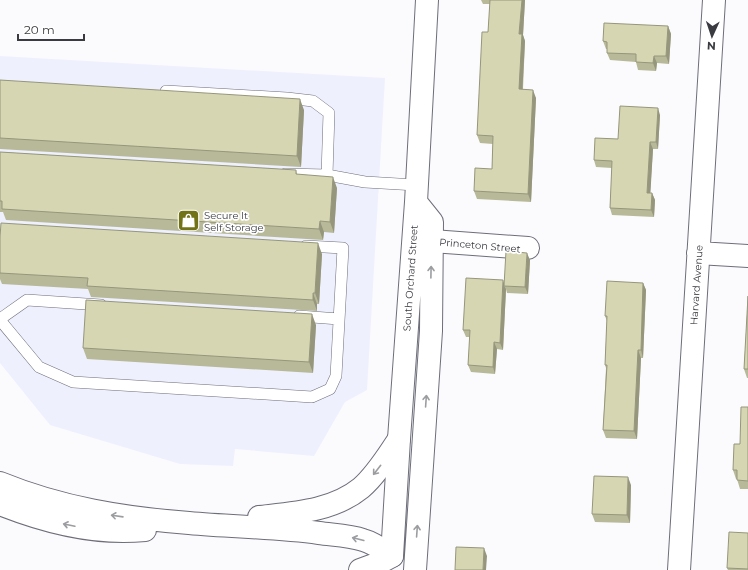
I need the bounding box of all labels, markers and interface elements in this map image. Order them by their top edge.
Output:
scale bar [18,16,84,42]
north arrow [692,16,732,56]
text: 20 m [24,22,55,37]
text: N [707,39,716,53]
shop icon: Secure It Self Storage [175,208,201,234]
place label: Secure It Self Storage [204,209,264,234]
street label: South Orchard Street [400,224,421,332]
street label: Princeton Street [439,235,521,256]
street label: Harvard Avenue [687,245,706,326]
one-way arrow [427,266,435,279]
one-way arrow [422,395,429,408]
one-way arrow [372,465,381,476]
one-way arrow [111,512,124,520]
one-way arrow [62,520,75,528]
one-way arrow [414,525,421,538]
one-way arrow [352,534,365,542]

